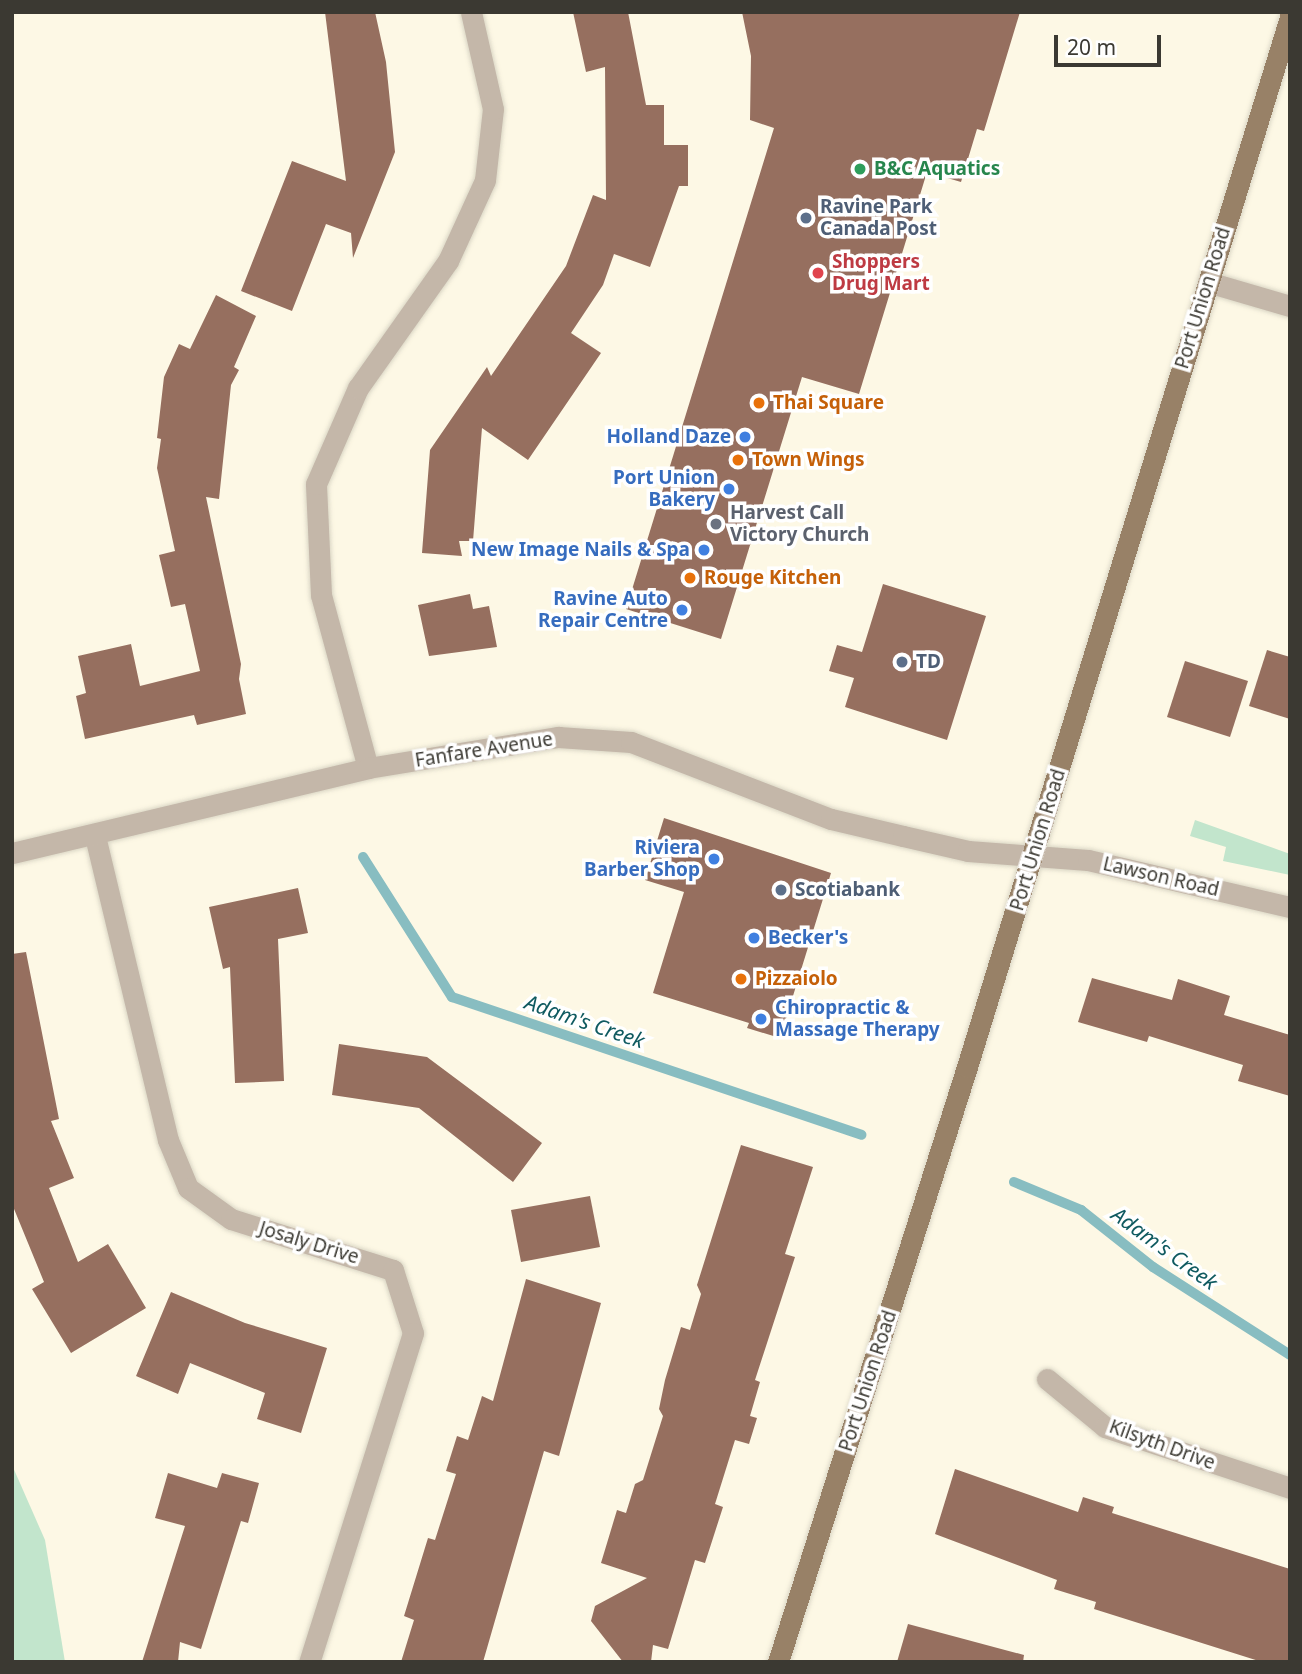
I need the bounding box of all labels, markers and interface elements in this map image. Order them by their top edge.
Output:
scale bar [1057,21,1164,65]
text: 20 m [1067,33,1116,61]
place label: B&C Aquatics [874,158,1000,180]
marker: B&C Aquatics [852,161,868,177]
place label: Ravine Park Canada Post [820,196,937,240]
marker: Ravine Park Canada Post [798,210,814,226]
street label: Port Union Road [1171,224,1235,372]
place label: Shoppers Drug Mart [832,251,930,295]
marker: Shoppers Drug Mart [810,265,826,281]
place label: Thai Square [773,392,884,414]
marker: Thai Square [751,395,767,411]
place label: Holland Daze [607,426,731,448]
marker: Holland Daze [737,429,753,445]
place label: Town Wings [752,449,865,471]
marker: Town Wings [730,452,746,468]
place label: Port Union Bakery [613,467,715,511]
marker: Port Union Bakery [721,481,737,497]
place label: Harvest Call Victory Church [730,502,869,546]
marker: Harvest Call Victory Church [708,516,724,532]
place label: New Image Nails & Spa [471,539,690,561]
marker: New Image Nails & Spa [696,542,712,558]
place label: Rouge Kitchen [704,567,841,589]
marker: Rouge Kitchen [682,570,698,586]
place label: Ravine Auto Repair Centre [538,588,668,632]
marker: Ravine Auto Repair Centre [674,602,690,618]
place label: TD [916,651,941,673]
marker: TD [894,654,910,670]
street label: Fanfare Avenue [413,728,555,772]
street label: Port Union Road [1006,766,1070,914]
place label: Riviera Barber Shop [584,837,700,881]
marker: Riviera Barber Shop [706,851,722,867]
street label: Lawson Road [1101,853,1221,901]
place label: Scotiabank [795,879,900,901]
marker: Scotiabank [773,882,789,898]
place label: Becker's [768,927,848,949]
marker: Becker's [746,930,762,946]
place label: Pizzaiolo [755,968,838,990]
marker: Pizzaiolo [733,971,749,987]
water label: Adam's Creek [522,989,648,1053]
place label: Chiropractic & Massage Therapy [775,997,940,1041]
marker: Chiropractic & Massage Therapy [753,1011,769,1027]
water label: Adam's Creek [1107,1201,1223,1295]
street label: Josaly Drive [256,1217,362,1269]
street label: Port Union Road [834,1308,902,1454]
street label: Kilsyth Drive [1106,1415,1218,1475]

